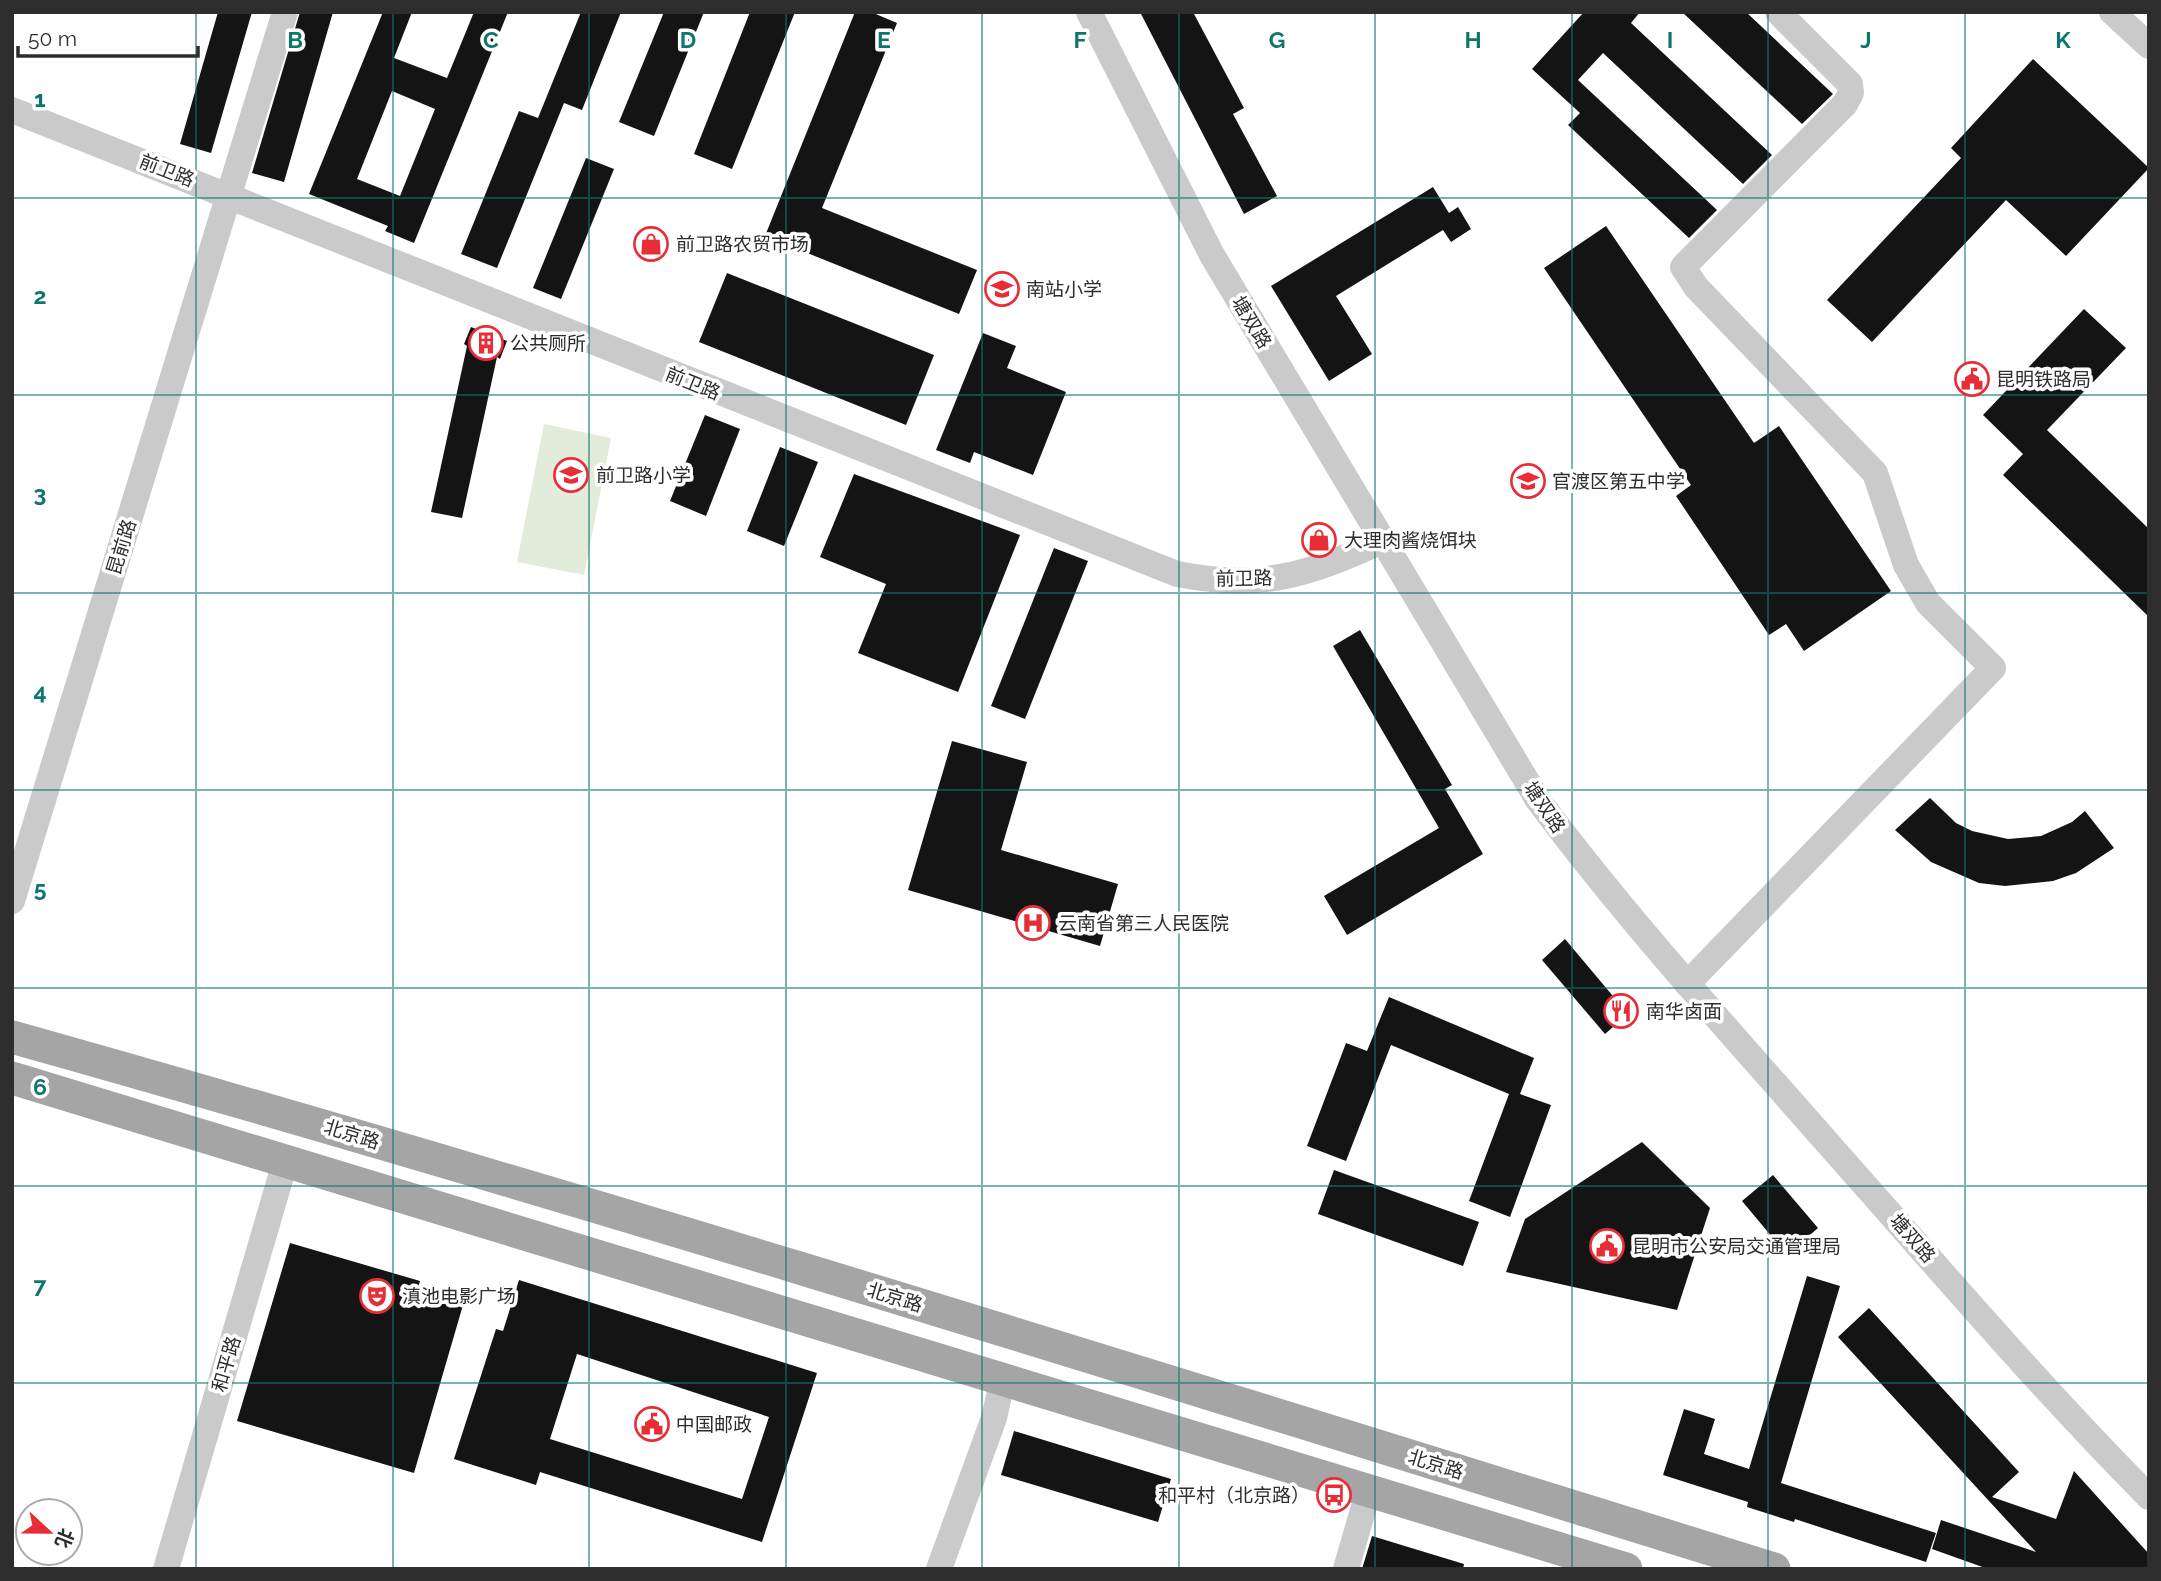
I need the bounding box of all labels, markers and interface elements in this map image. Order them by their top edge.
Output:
scale bar [18,14,198,58]
text: 50 m [28,26,77,51]
text: B [287,26,303,53]
text: C [483,26,499,53]
text: D [680,26,696,53]
text: E [877,26,891,53]
text: F [1073,26,1087,53]
text: G [1269,26,1285,53]
text: H [1464,26,1482,53]
text: I [1667,26,1673,53]
text: J [1860,26,1872,53]
text: K [2055,26,2071,53]
text: 1 [34,85,46,112]
street label: 前卫路 [136,150,198,190]
shop icon: 前卫路农贸市场 [632,225,670,263]
place label: 前卫路农贸市场 [676,233,809,255]
school or university icon: 南站小学 [983,270,1021,308]
place label: 南站小学 [1026,278,1102,300]
text: 2 [34,282,46,309]
street label: 塘双路 [1228,292,1276,352]
building icon: 公共厕所 [467,324,505,362]
place label: 公共厕所 [510,332,586,354]
public building icon: 昆明铁路局 [1953,360,1991,398]
street label: 前卫路 [662,362,724,404]
place label: 昆明铁路局 [1996,368,2091,390]
school or university icon: 前卫路小学 [552,456,590,494]
school or university icon: 官渡区第五中学 [1509,462,1547,500]
place label: 前卫路小学 [596,464,691,486]
place label: 官渡区第五中学 [1552,470,1685,492]
text: 3 [34,480,46,507]
street label: 昆前路 [102,517,140,577]
shop icon: 大理肉酱烧饵块 [1300,521,1338,559]
place label: 大理肉酱烧饵块 [1344,529,1477,551]
street label: 前卫路 [1215,567,1273,589]
text: 4 [33,678,47,705]
street label: 塘双路 [1520,777,1570,837]
text: 5 [34,875,47,902]
hospital icon: 云南省第三人民医院 [1014,904,1052,942]
place label: 云南省第三人民医院 [1058,912,1229,934]
restaurant icon: 南华卤面 [1602,992,1640,1030]
place label: 南华卤面 [1646,1000,1722,1022]
text: 6 [33,1073,47,1100]
street label: 北京路 [322,1115,382,1153]
street label: 塘双路 [1886,1209,1940,1267]
public building icon: 昆明市公安局交通管理局 [1588,1227,1626,1265]
place label: 昆明市公安局交通管理局 [1632,1235,1841,1257]
text: 7 [34,1271,47,1298]
theatre icon: 滇池电影广场 [358,1277,396,1315]
street label: 北京路 [865,1278,925,1316]
place label: 滇池电影广场 [402,1285,516,1307]
street label: 和平路 [208,1334,244,1394]
public building icon: 中国邮政 [633,1405,671,1443]
place label: 中国邮政 [676,1413,752,1435]
street label: 北京路 [1406,1445,1466,1483]
bus stop icon: 和平村（北京路） [1315,1476,1353,1514]
place label: 和平村（北京路） [1158,1484,1310,1506]
north arrow [14,1497,84,1567]
text: 北 [51,1525,79,1551]

